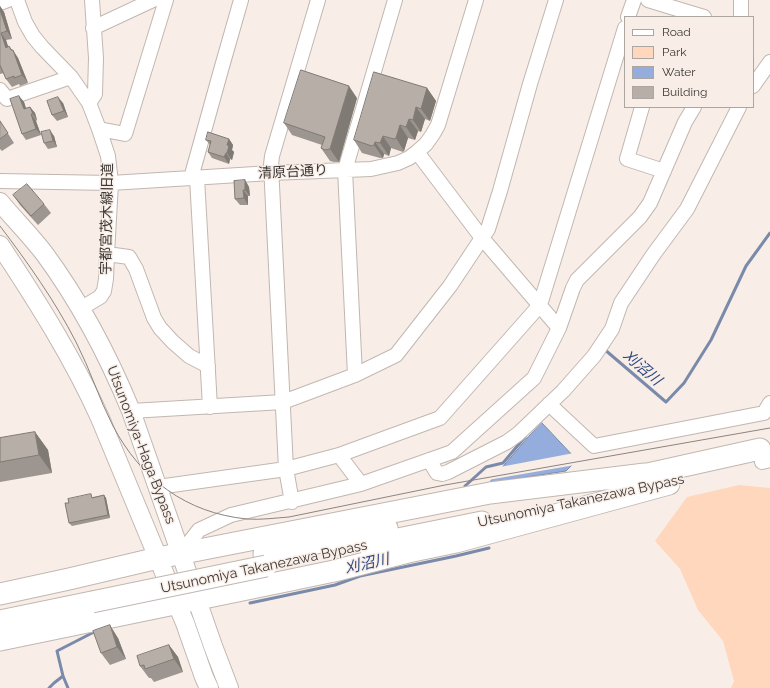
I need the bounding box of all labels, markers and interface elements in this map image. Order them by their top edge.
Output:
legend [624,16,754,108]
text: Road [662,25,691,39]
text: Park [662,45,687,59]
text: Water [662,65,696,79]
text: Building [662,85,708,99]
street label: 清原台通り [258,162,328,182]
street label: 宇都宮茂木線旧道 [98,163,116,275]
water label: 刈沼川 [619,346,665,390]
street label: Utsunomiya-Haga Bypass [103,364,179,526]
street label: Utsunomiya Takanezawa Bypass [476,471,686,531]
street label: Utsunomiya Takanezawa Bypass [159,537,369,597]
water label: 刈沼川 [343,550,391,578]

